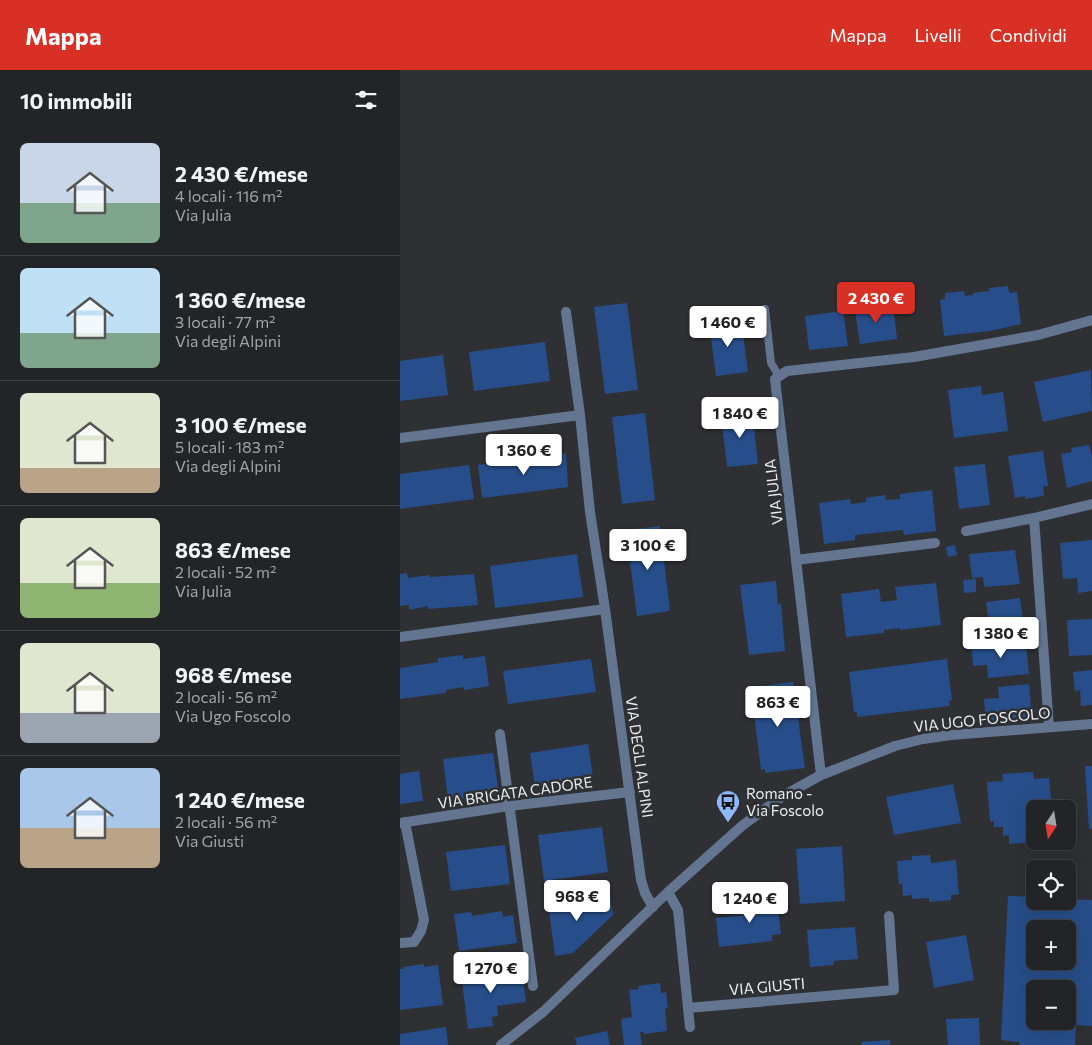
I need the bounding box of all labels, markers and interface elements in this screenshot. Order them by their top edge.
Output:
text: Mappa [25,21,102,50]
text: Mappa [829,24,887,46]
text: Livelli [915,24,962,46]
text: Condividi [990,24,1067,46]
icon: filters [352,86,380,114]
text: 10 immobili [20,88,132,113]
text: 2 430 €/mese [175,161,308,186]
icon: home [60,163,120,223]
text: 4 locali · 116 m² [175,186,283,205]
text: Via Julia [175,205,232,224]
pin: 2 430 € [830,282,922,324]
text: 1 360 €/mese [175,287,306,312]
icon: home [60,288,120,348]
text: 2 430 € [848,288,904,307]
pin: 1 460 € [682,306,774,348]
text: 3 locali · 77 m² [175,312,276,331]
text: 1 460 € [701,312,755,331]
text: Via degli Alpini [175,331,281,350]
pin: 1 840 € [694,396,786,439]
text: 1 840 € [713,403,767,422]
text: 3 100 €/mese [175,412,307,437]
icon: home [60,413,120,473]
pin: 1 360 € [478,434,570,476]
text: 5 locali · 183 m² [175,437,284,456]
text: 1 360 € [497,440,551,459]
text: Via degli Alpini [175,456,281,475]
street label: VIA JULIA [760,458,786,526]
pin: 3 100 € [602,528,694,571]
text: 3 100 € [620,535,676,554]
text: 863 €/mese [175,537,291,562]
icon: home [60,538,120,598]
text: 2 locali · 52 m² [175,562,276,581]
text: Via Julia [175,581,232,600]
pin: 1 380 € [955,616,1047,659]
text: 1 380 € [974,623,1028,642]
text: 968 €/mese [175,662,292,687]
icon: home [60,663,120,723]
pin: 863 € [743,686,813,728]
text: 2 locali · 56 m² [175,687,277,706]
text: 863 € [756,692,800,711]
street label: VIA DEGLI ALPINI [623,695,657,819]
street label: VIA UGO FOSCOLO [913,703,1051,735]
text: Via Ugo Foscolo [175,706,291,725]
street label: VIA BRIGATA CADORE [436,772,594,812]
place label: Romano - Via Foscolo [746,784,824,819]
text: 1 240 €/mese [175,787,305,812]
icon: home [60,788,120,848]
bus stop icon: Romano - Via Foscolo [715,789,741,823]
north arrow [1026,800,1076,850]
map controls [1026,800,1076,1030]
text: 2 locali · 56 m² [175,812,277,831]
text: Via Giusti [175,831,244,850]
button: locate [1026,860,1076,910]
pin: 968 € [542,880,612,922]
pin: 1 240 € [704,882,796,924]
text: 968 € [555,886,599,905]
text: 1 240 € [723,888,777,907]
button: + [1026,920,1076,970]
pin: 1 270 € [445,952,537,994]
text: 1 270 € [465,958,517,977]
street label: VIA GIUSTI [728,974,806,998]
button: − [1026,980,1076,1030]

